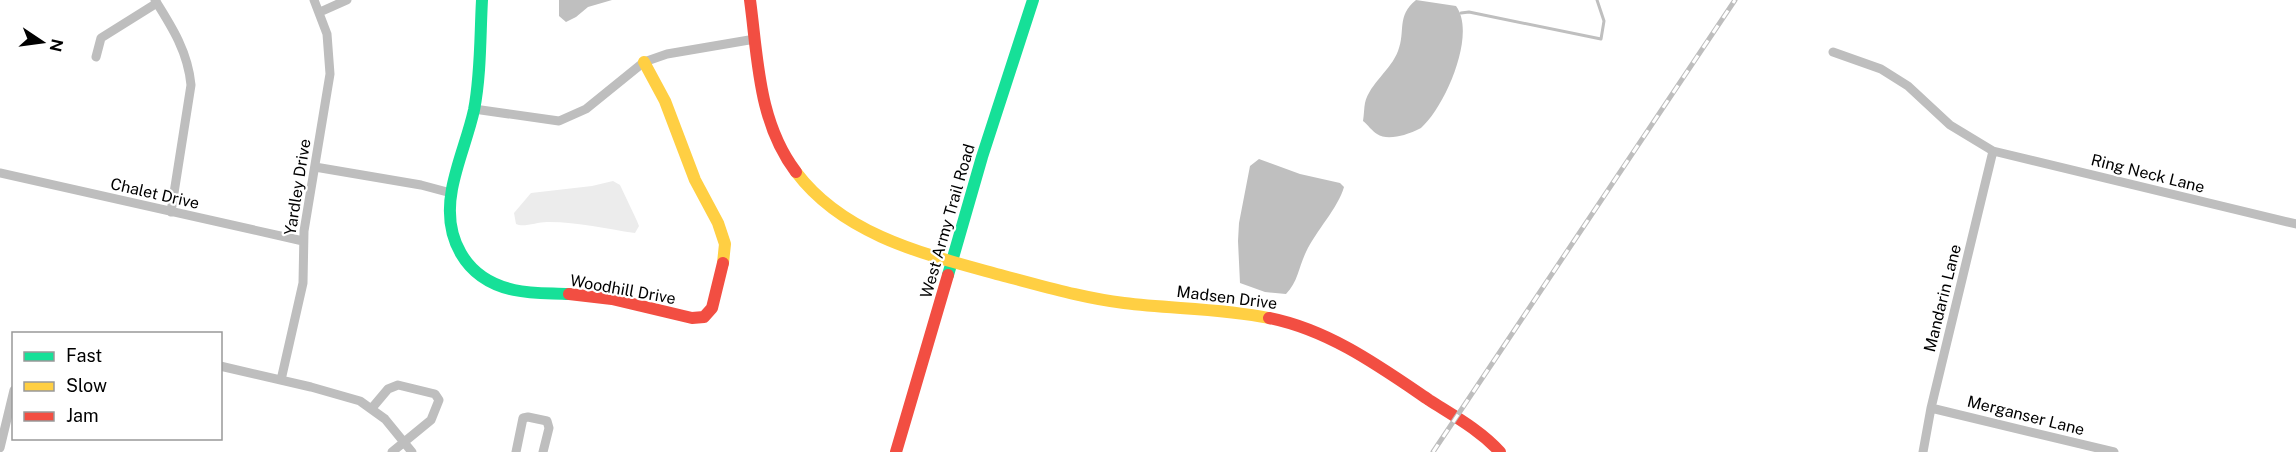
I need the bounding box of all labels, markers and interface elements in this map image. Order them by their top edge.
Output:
north arrow [12,12,72,72]
text: N [45,37,67,53]
street label: Yardley Drive [280,137,314,237]
street label: West Army Trail Road [916,142,979,300]
street label: Ring Neck Lane [2089,150,2207,197]
street label: Chalet Drive [109,174,201,213]
street label: Mandarin Lane [1920,242,1965,354]
street label: Woodhill Drive [568,271,677,308]
street label: Madsen Drive [1176,282,1278,313]
legend [12,332,222,440]
text: Fast [66,345,102,366]
text: Slow [66,375,107,396]
street label: Merganser Lane [1965,392,2087,439]
text: Jam [66,405,99,426]

